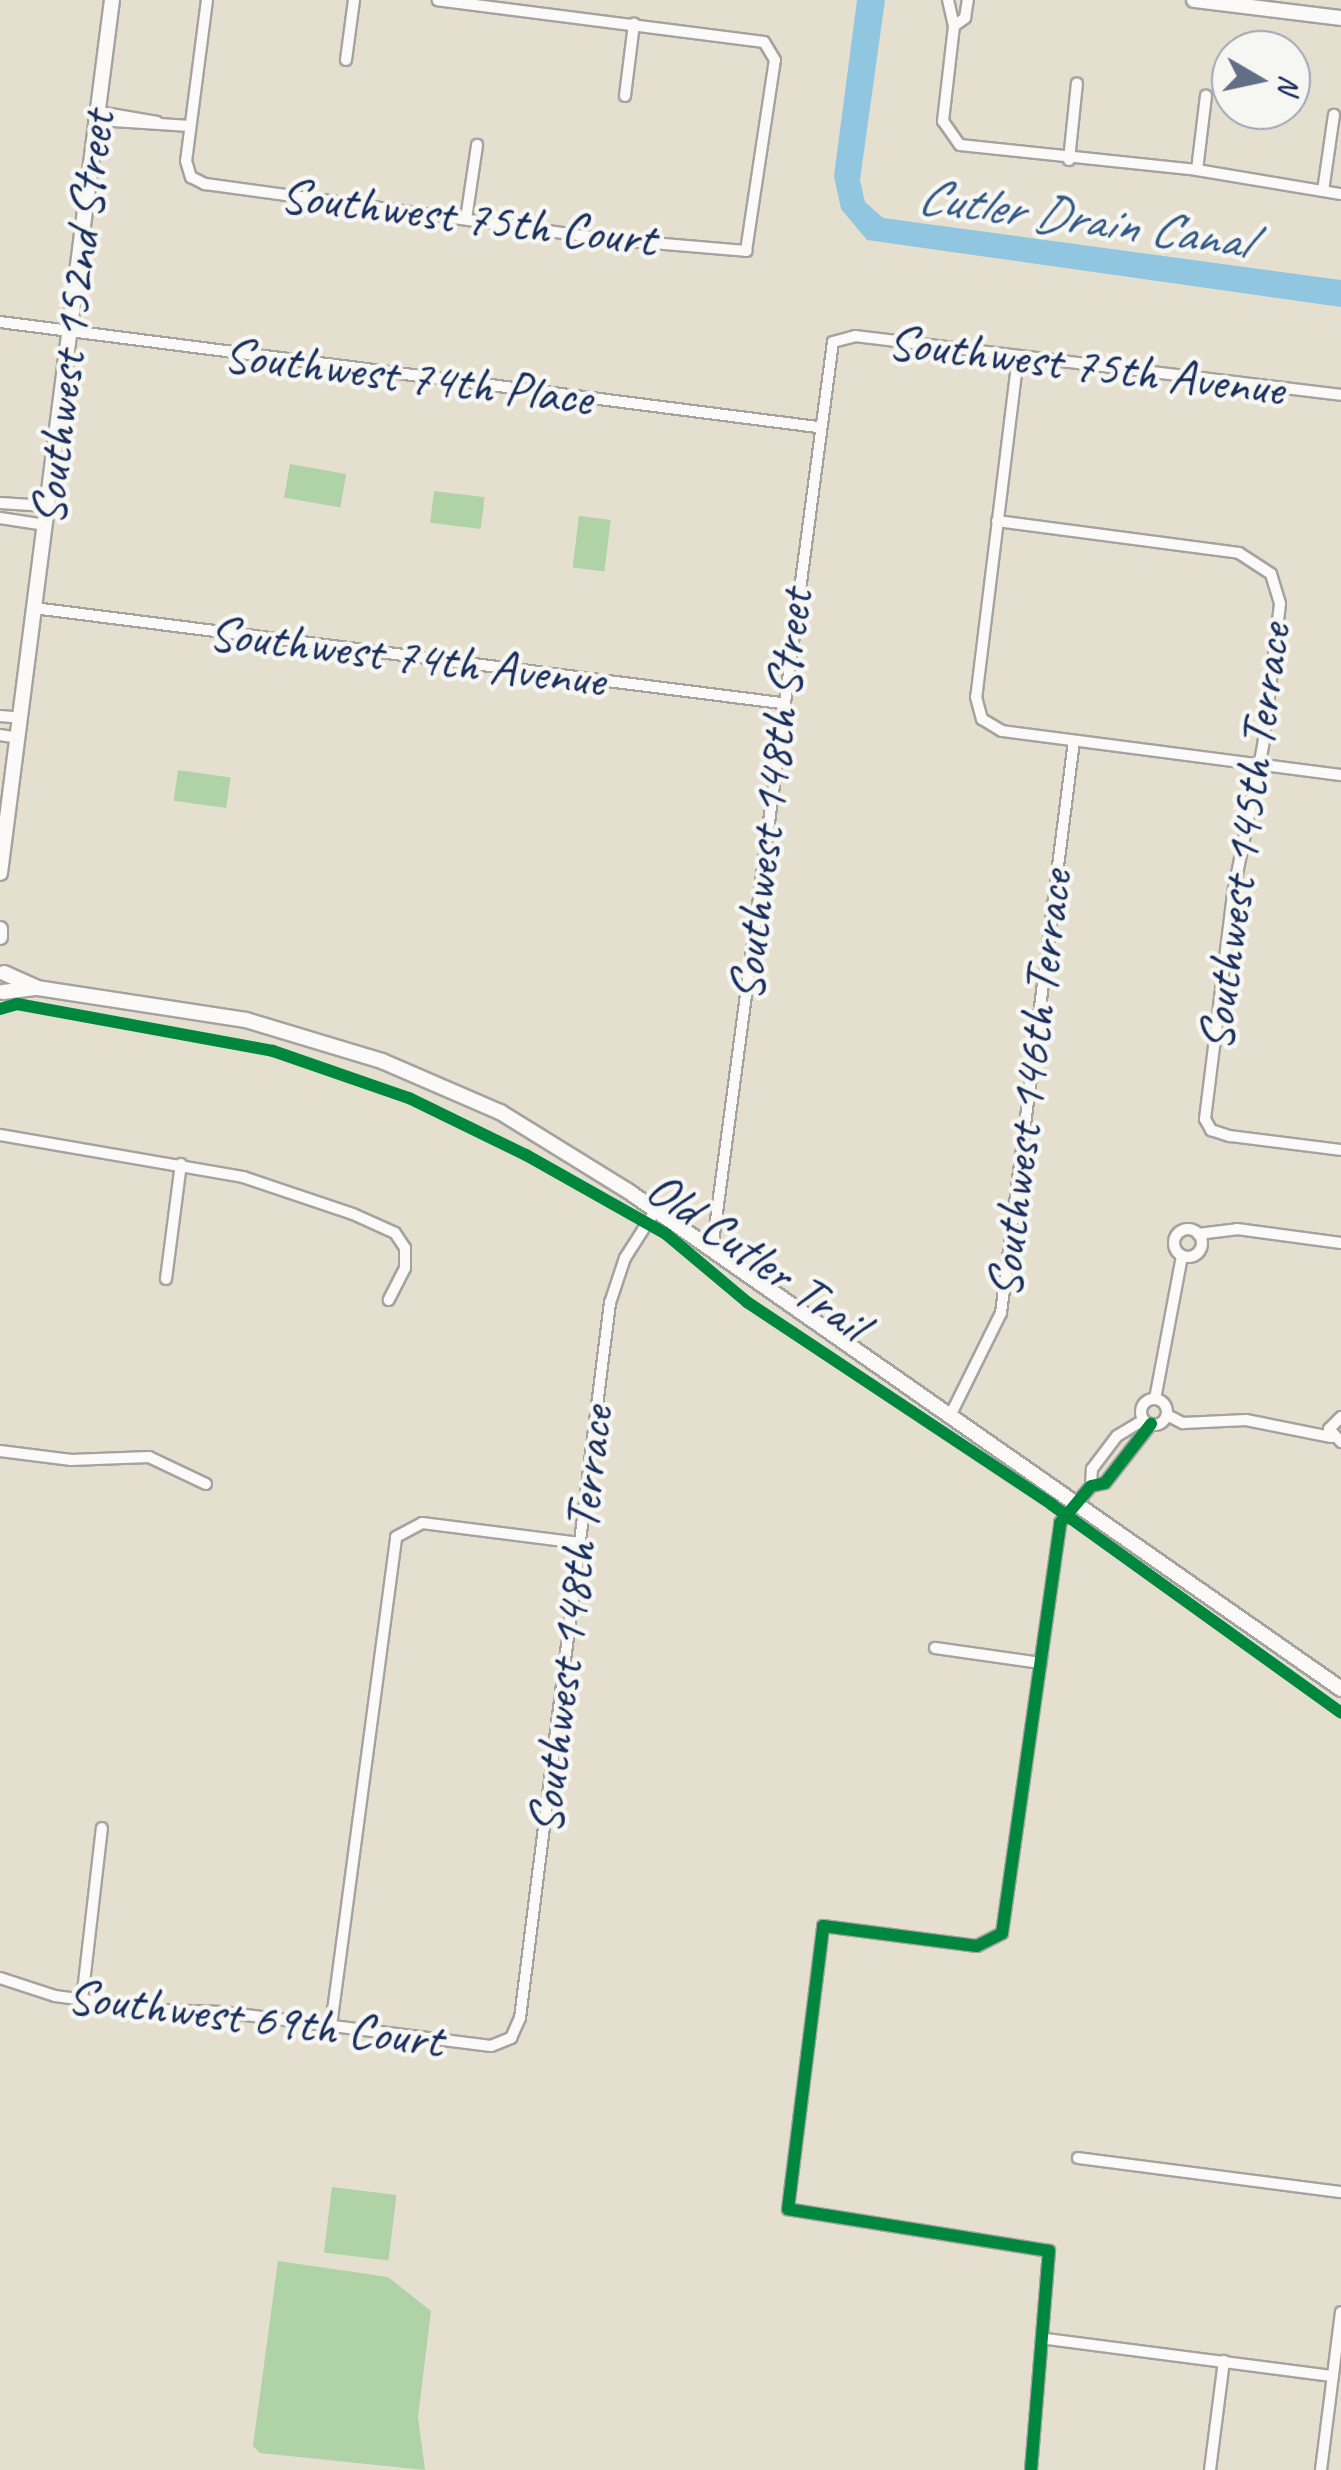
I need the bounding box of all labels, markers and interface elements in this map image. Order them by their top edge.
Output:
north arrow [1211,30,1311,130]
text: N [1271,73,1308,96]
street label: Southwest 152nd Street [17,107,127,529]
street label: Southwest 75th Court [277,164,659,270]
water label: Cutler Drain Canal [913,165,1253,273]
street label: Southwest 75th Avenue [885,311,1287,419]
street label: Southwest 74th Place [220,324,596,428]
street label: Southwest 148th Street [715,586,825,1004]
street label: Southwest 74th Avenue [206,602,608,710]
street label: Southwest 145th Terrace [1184,619,1304,1055]
street label: Southwest 146th Terrace [973,866,1085,1302]
street label: Old Cutler Trail [635,1158,879,1354]
street label: Southwest 148th Terrace [514,1402,626,1838]
street label: Southwest 69th Court [64,1965,446,2071]

